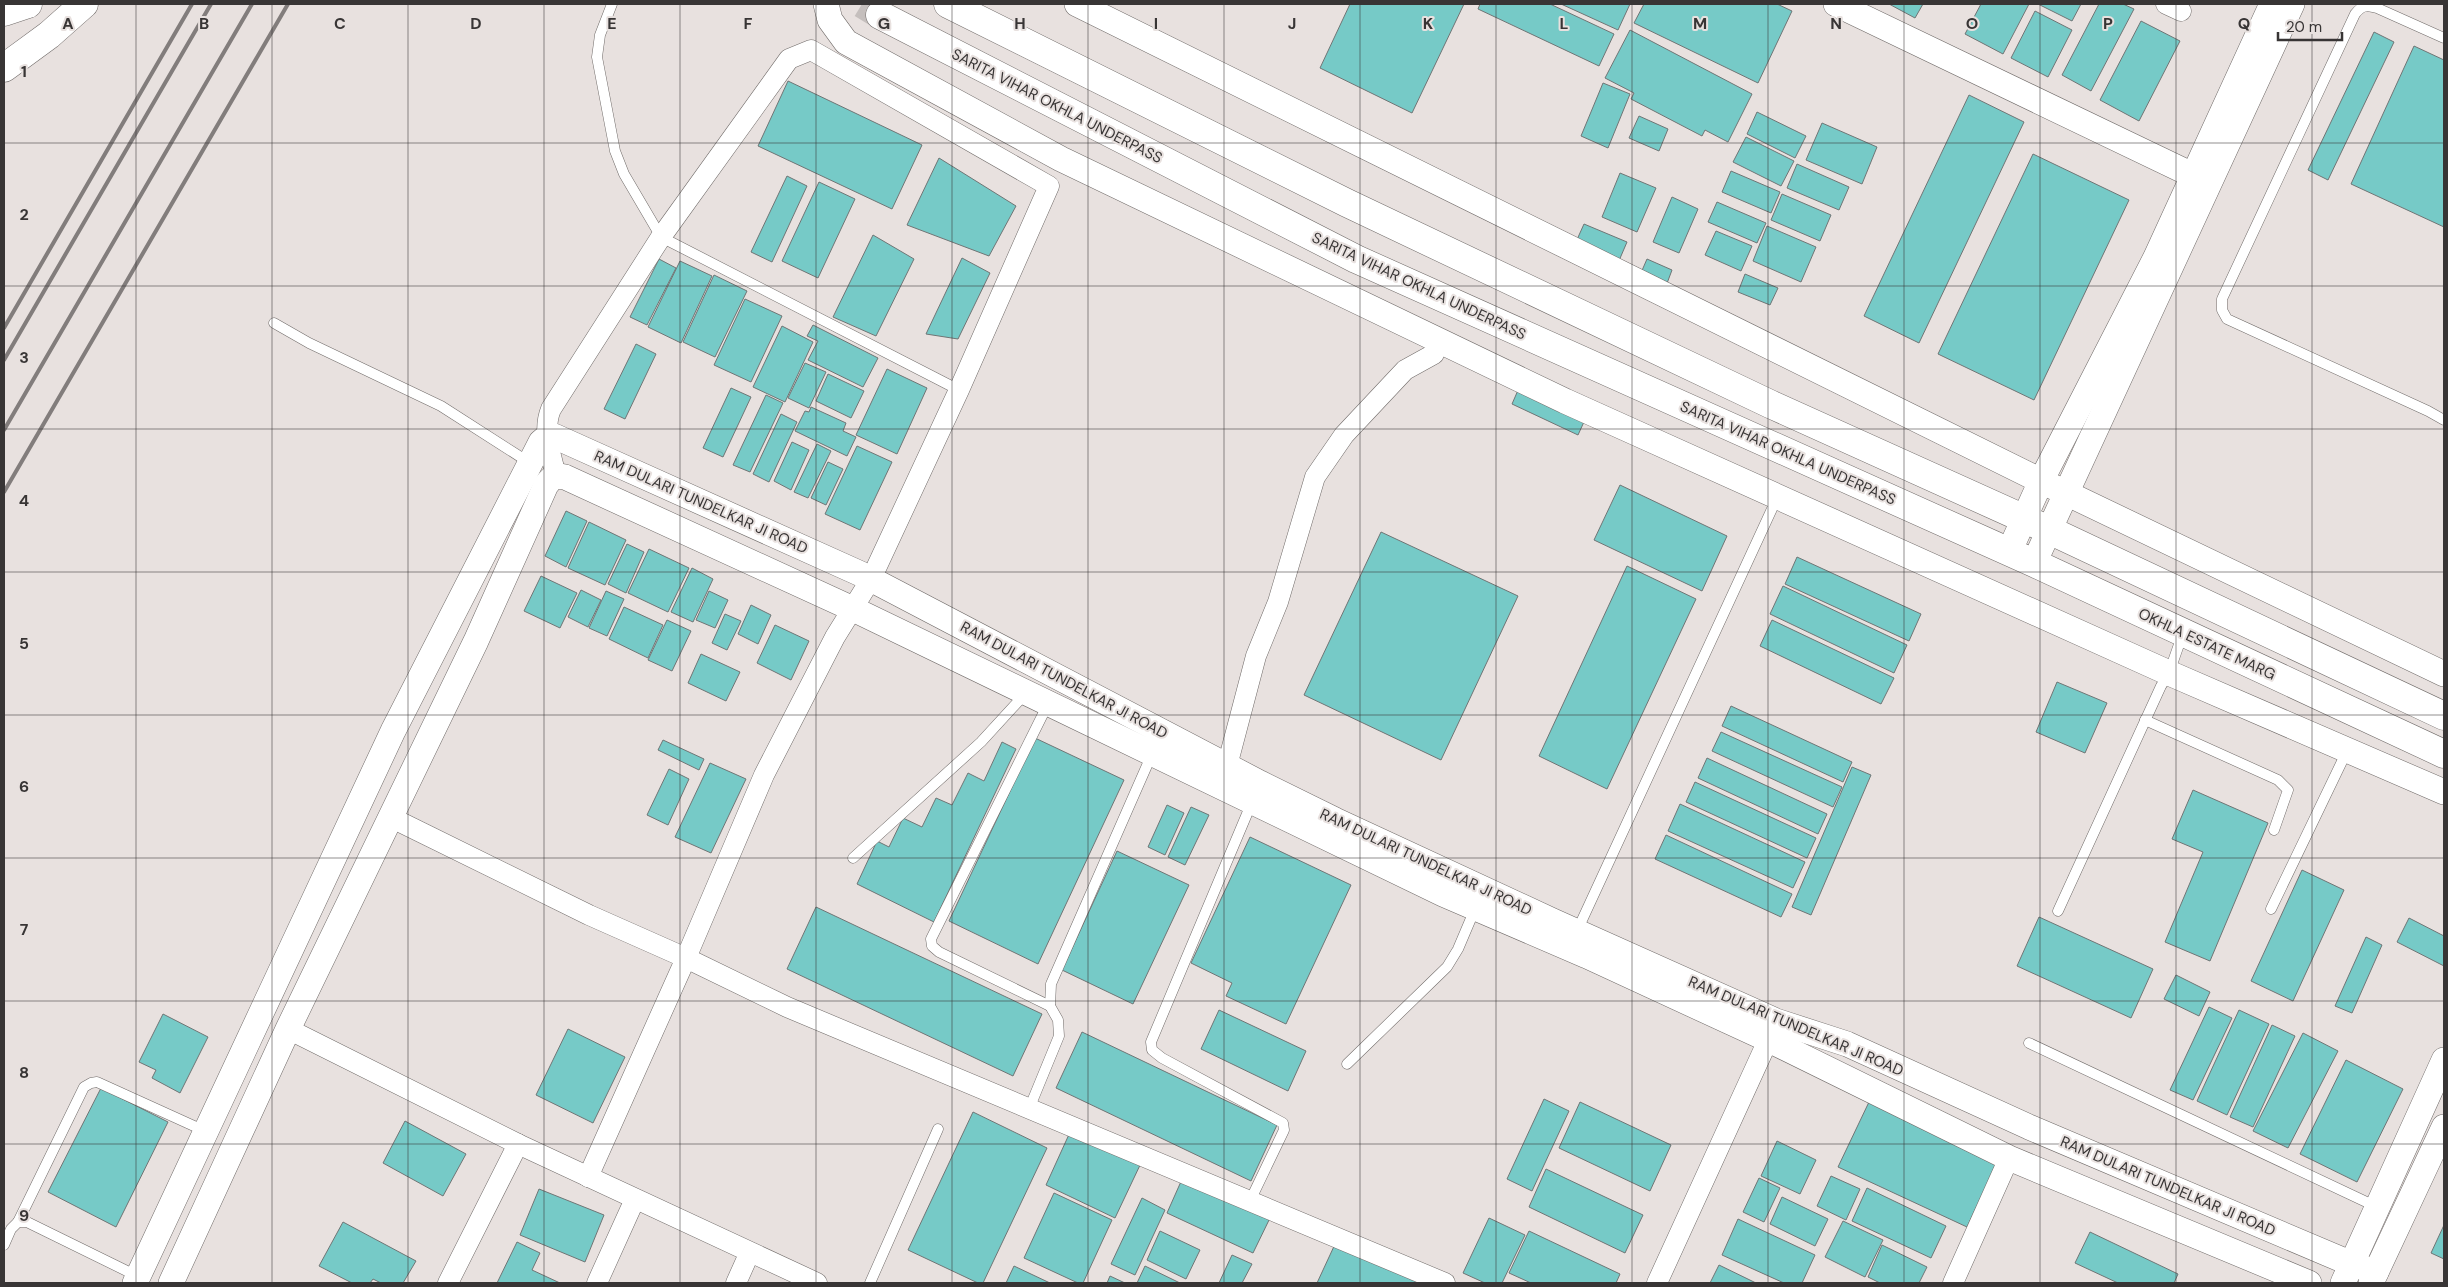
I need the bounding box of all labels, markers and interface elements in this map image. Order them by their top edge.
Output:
scale bar [2278,10,2342,42]
text: A [62,13,74,34]
text: B [199,13,209,34]
text: C [334,13,346,34]
text: D [470,13,482,34]
text: E [607,13,617,34]
text: F [744,13,753,34]
text: G [878,13,890,34]
text: H [1014,13,1026,34]
text: I [1154,13,1158,34]
text: J [1288,13,1296,34]
text: K [1423,13,1434,34]
text: L [1560,13,1569,34]
text: M [1693,13,1707,34]
text: N [1830,13,1842,34]
text: O [1966,13,1978,34]
text: P [2103,13,2113,34]
text: Q [2238,13,2250,34]
text: 20 m [2286,17,2322,37]
street label: SARITA VIHAR OKHLA UNDERPASS [948,44,1166,168]
text: 1 [21,61,27,82]
text: 2 [19,204,29,225]
street label: SARITA VIHAR OKHLA UNDERPASS [1309,227,1530,345]
text: 3 [19,347,29,368]
street label: SARITA VIHAR OKHLA UNDERPASS [1677,396,1899,510]
street label: RAM DULARI TUNDELKAR JI ROAD [591,446,811,558]
text: 4 [19,490,29,511]
street label: OKHLA ESTATE MARG [2135,603,2279,685]
street label: RAM DULARI TUNDELKAR JI ROAD [957,617,1171,743]
text: 5 [19,633,29,654]
text: 6 [19,776,29,797]
street label: RAM DULARI TUNDELKAR JI ROAD [1317,804,1535,920]
text: 7 [20,919,29,940]
street label: RAM DULARI TUNDELKAR JI ROAD [1685,971,1907,1081]
text: 8 [19,1062,29,1083]
street label: RAM DULARI TUNDELKAR JI ROAD [2057,1131,2279,1241]
text: 9 [19,1205,29,1226]

